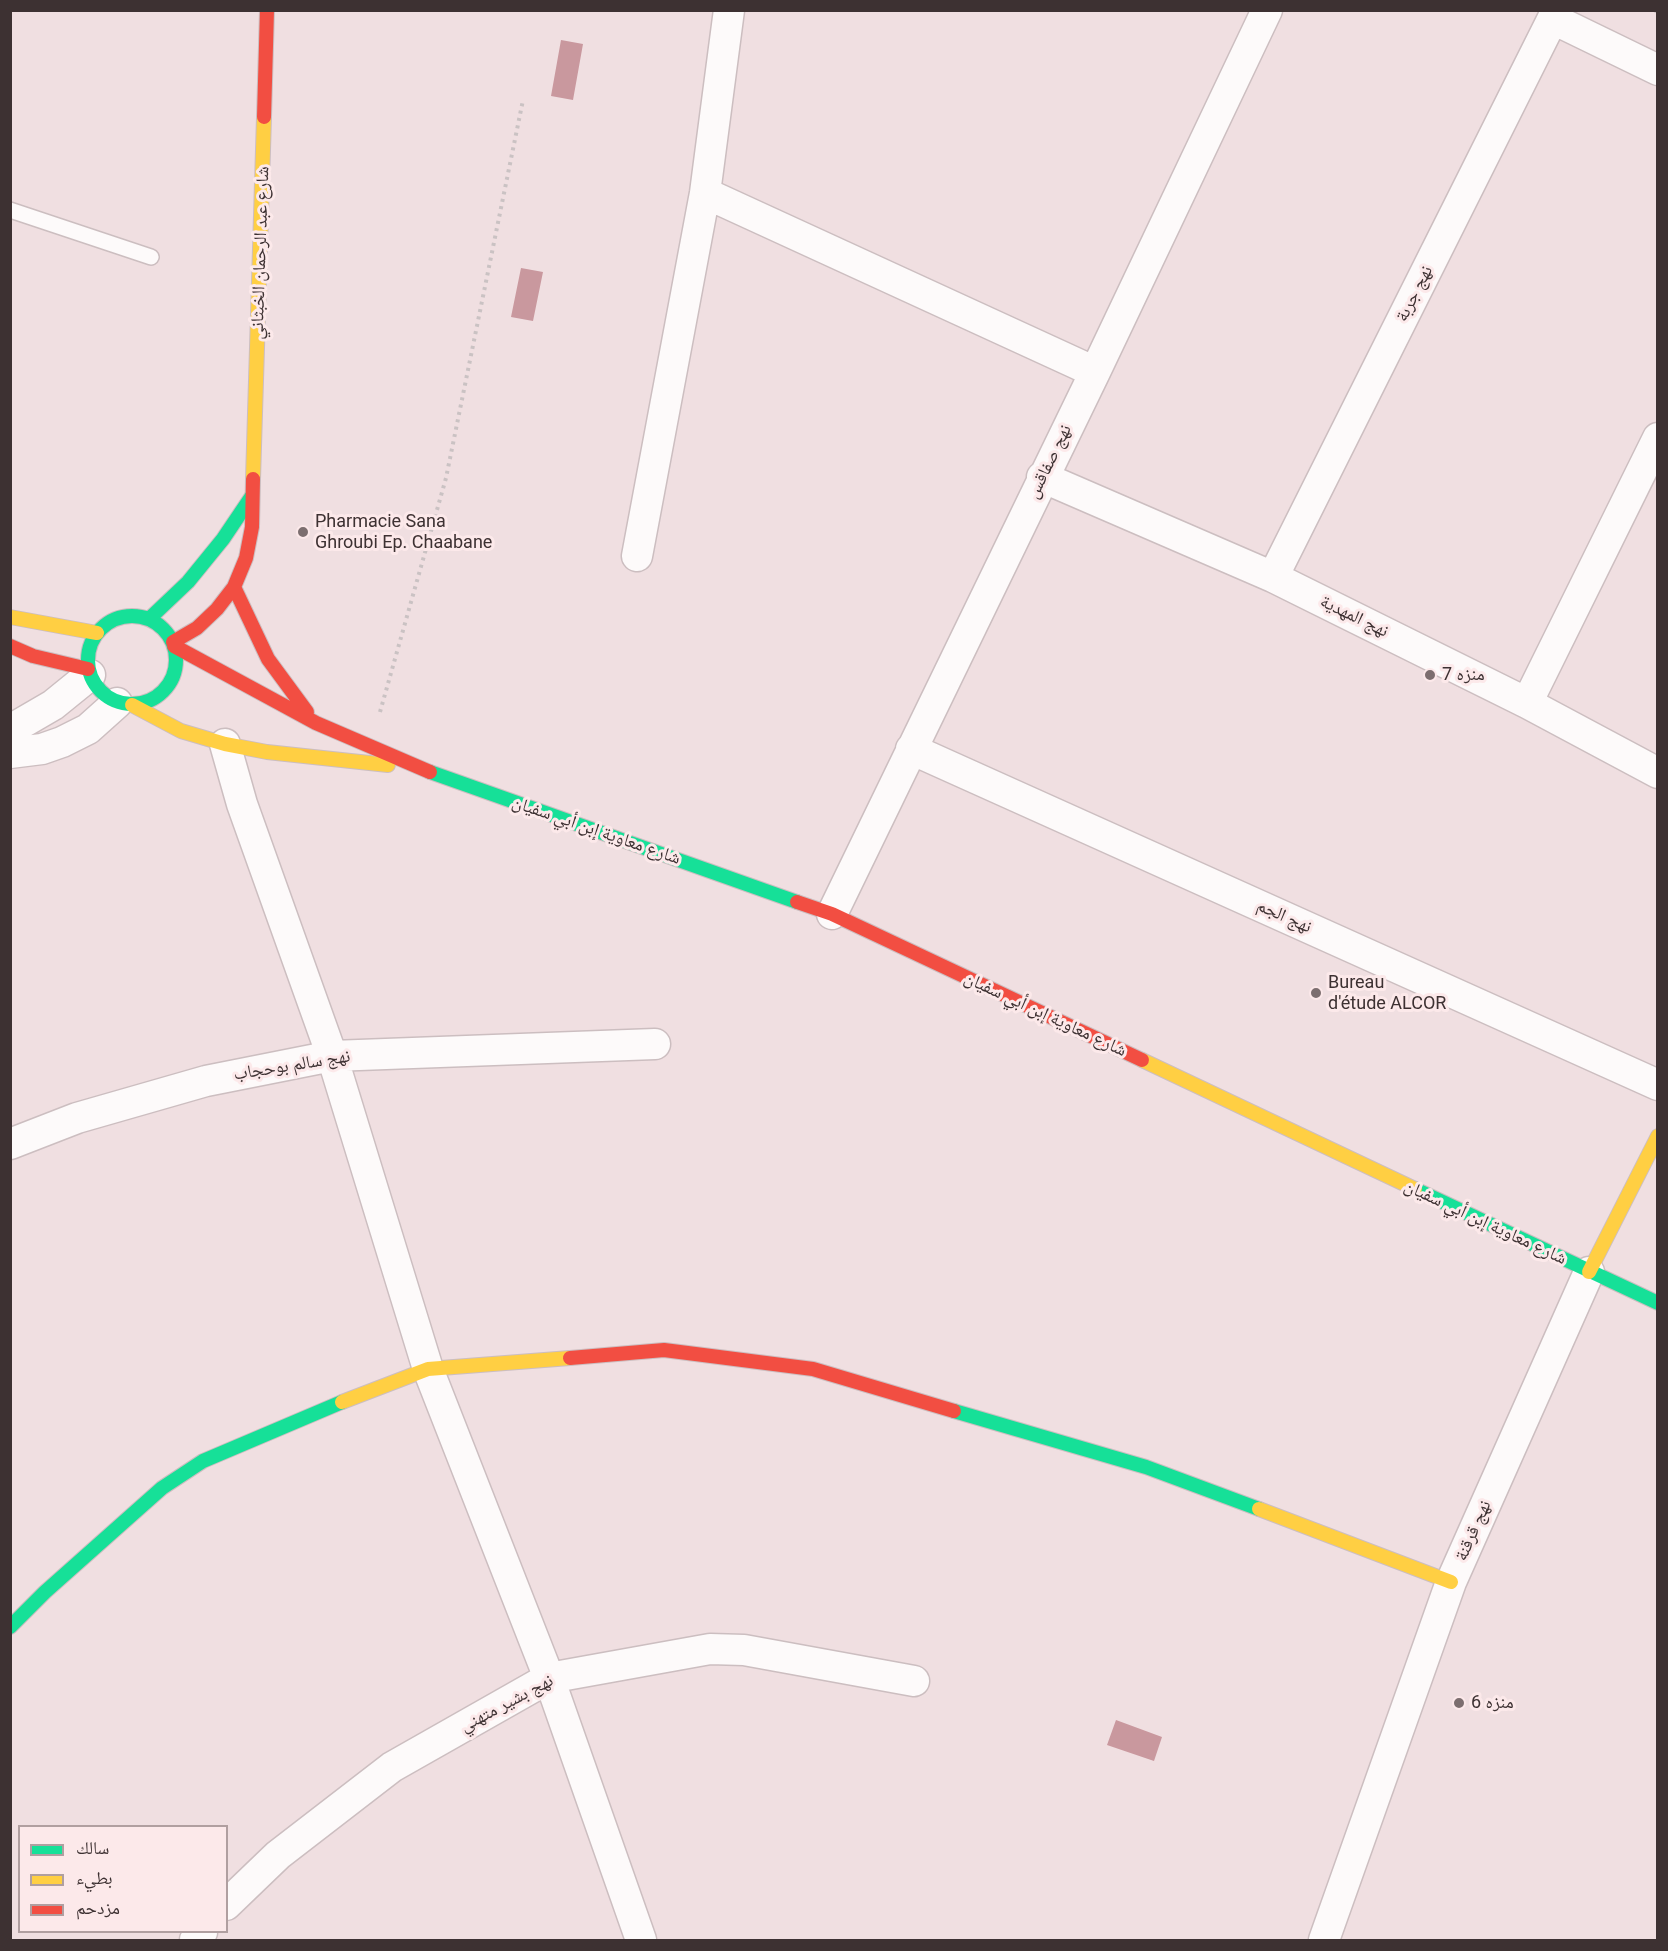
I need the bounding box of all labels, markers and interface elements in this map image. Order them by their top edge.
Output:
street label: شارع عبد الرحمان الخبثاني [247,166,275,340]
street label: نهج جربة [1392,262,1438,326]
street label: نهج صفاقس [1023,421,1077,503]
place label: Pharmacie Sana Ghroubi Ep. Chaabane [315,511,492,554]
marker: Pharmacie Sana Ghroubi Ep. Chaabane [296,525,310,539]
street label: نهج المهدية [1316,591,1392,643]
place label: منزه 7 [1442,664,1485,686]
marker: منزه 7 [1423,668,1437,682]
street label: شارع معاوية إبن أبي سفيان [509,792,683,870]
street label: نهج الجم [1253,895,1315,939]
street label: شارع معاوية إبن أبي سفيان [960,968,1130,1062]
place label: Bureau d'étude ALCOR [1328,972,1446,1014]
marker: Bureau d'étude ALCOR [1309,986,1323,1000]
street label: نهج سالم بوحجاب [232,1046,352,1086]
street label: شارع معاوية إبن أبي سفيان [1400,1176,1570,1270]
street label: نهج قرقنة [1451,1497,1497,1565]
street label: نهج بشير متهني [457,1670,557,1738]
place label: منزه 6 [1471,1692,1514,1714]
marker: منزه 6 [1452,1696,1466,1710]
legend [18,1825,228,1933]
text: سالك [76,1837,109,1858]
text: بطيء [76,1867,113,1888]
text: مزدحم [76,1897,120,1918]

